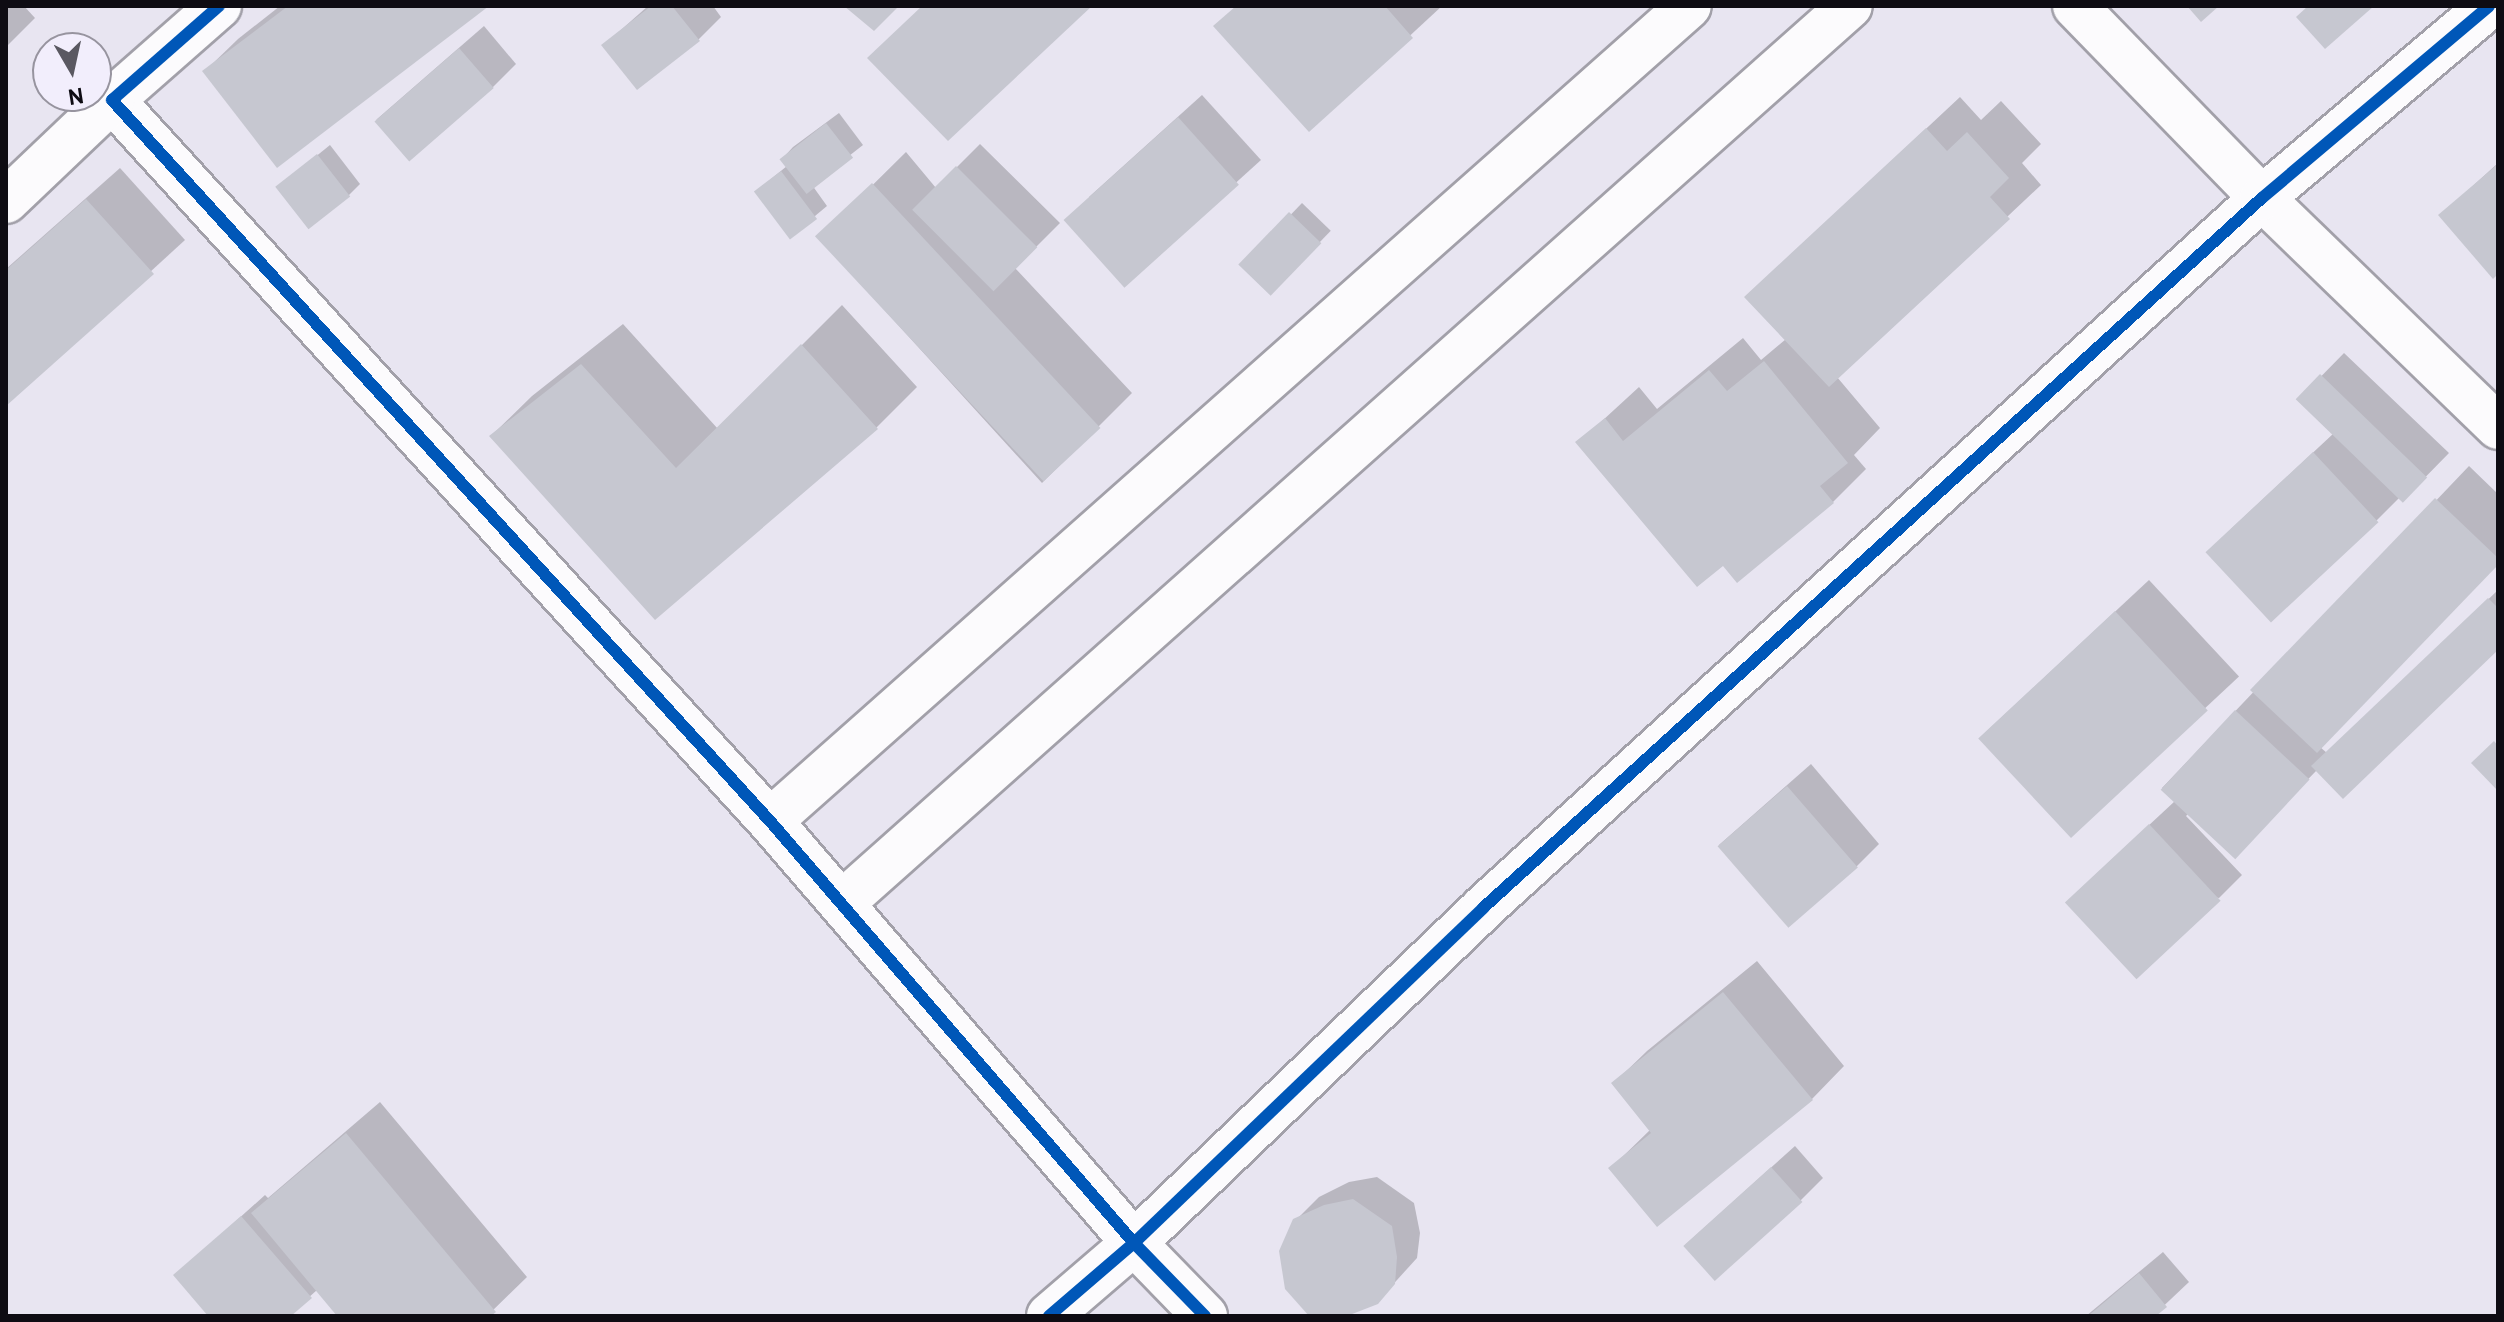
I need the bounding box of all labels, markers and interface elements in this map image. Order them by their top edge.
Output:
north arrow [32,32,112,112]
text: N [66,80,85,109]

